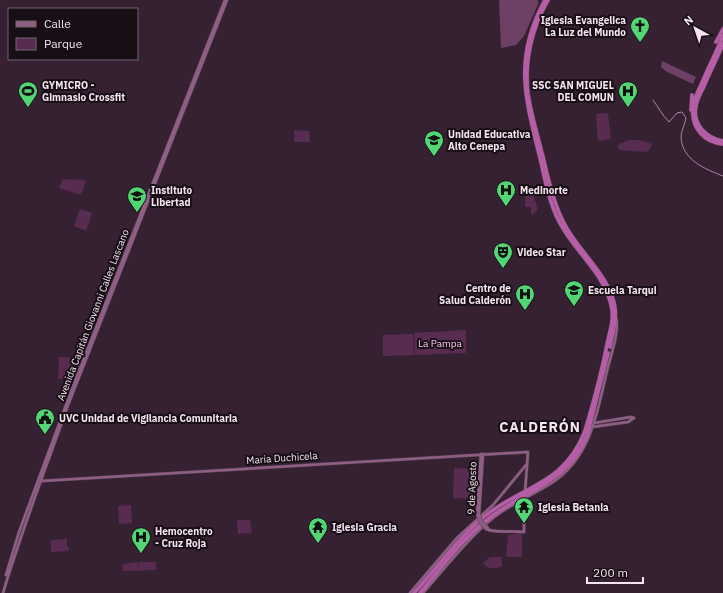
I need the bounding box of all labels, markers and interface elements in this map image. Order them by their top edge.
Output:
legend [8,8,138,60]
north arrow [675,8,715,48]
text: N [681,12,696,28]
place label: Iglesia Evangelica La Luz del Mundo [541,14,626,39]
church icon: Iglesia Evangelica La Luz del Mundo [629,15,651,43]
text: Calle [44,16,71,31]
text: Parque [44,36,83,51]
place label: GYMICRO - Gimnasio Crossfit [42,79,125,104]
place label: SSC SAN MIGUEL DEL COMUN [532,79,614,104]
sports icon: GYMICRO - Gimnasio Crossfit [17,80,39,108]
hospital icon: SSC SAN MIGUEL DEL COMUN [617,80,639,108]
place label: Unidad Educativa Alto Cenepa [448,128,531,153]
school or university icon: Unidad Educativa Alto Cenepa [423,129,445,157]
hospital icon: Medinorte [495,179,517,207]
place label: Instituto Libertad [151,184,193,209]
place label: Medinorte [520,184,568,197]
school or university icon: Instituto Libertad [126,185,148,213]
street label: Avenida Capitán Giovanni Calles Lascano [54,227,132,403]
theatre icon: Video Star [492,241,514,269]
place label: Video Star [517,246,566,259]
school or university icon: Escuela Tarqui [563,279,585,307]
place label: Centro de Salud Calderón [439,282,511,307]
hospital icon: Centro de Salud Calderón [514,283,536,311]
place label: Escuela Tarqui [588,284,657,297]
park label: La Pampa [418,337,463,350]
public building icon: UVC Unidad de Vigilancia Comunitaria [34,407,56,435]
place label: UVC Unidad de Vigilancia Comunitaria [59,412,238,425]
district label: CALDERÓN [499,418,581,436]
street label: Maria Duchicela [246,449,319,467]
street label: 9 de Agosto [465,461,479,515]
temple icon: Iglesia Betania [513,496,535,524]
place label: Iglesia Betania [538,501,609,514]
temple icon: Iglesia Gracia [307,516,329,544]
place label: Iglesia Gracia [332,521,397,534]
place label: Hemocentro - Cruz Roja [155,525,213,550]
hospital icon: Hemocentro - Cruz Roja [130,526,152,554]
scale bar [587,559,643,585]
text: 200 m [593,565,628,580]

